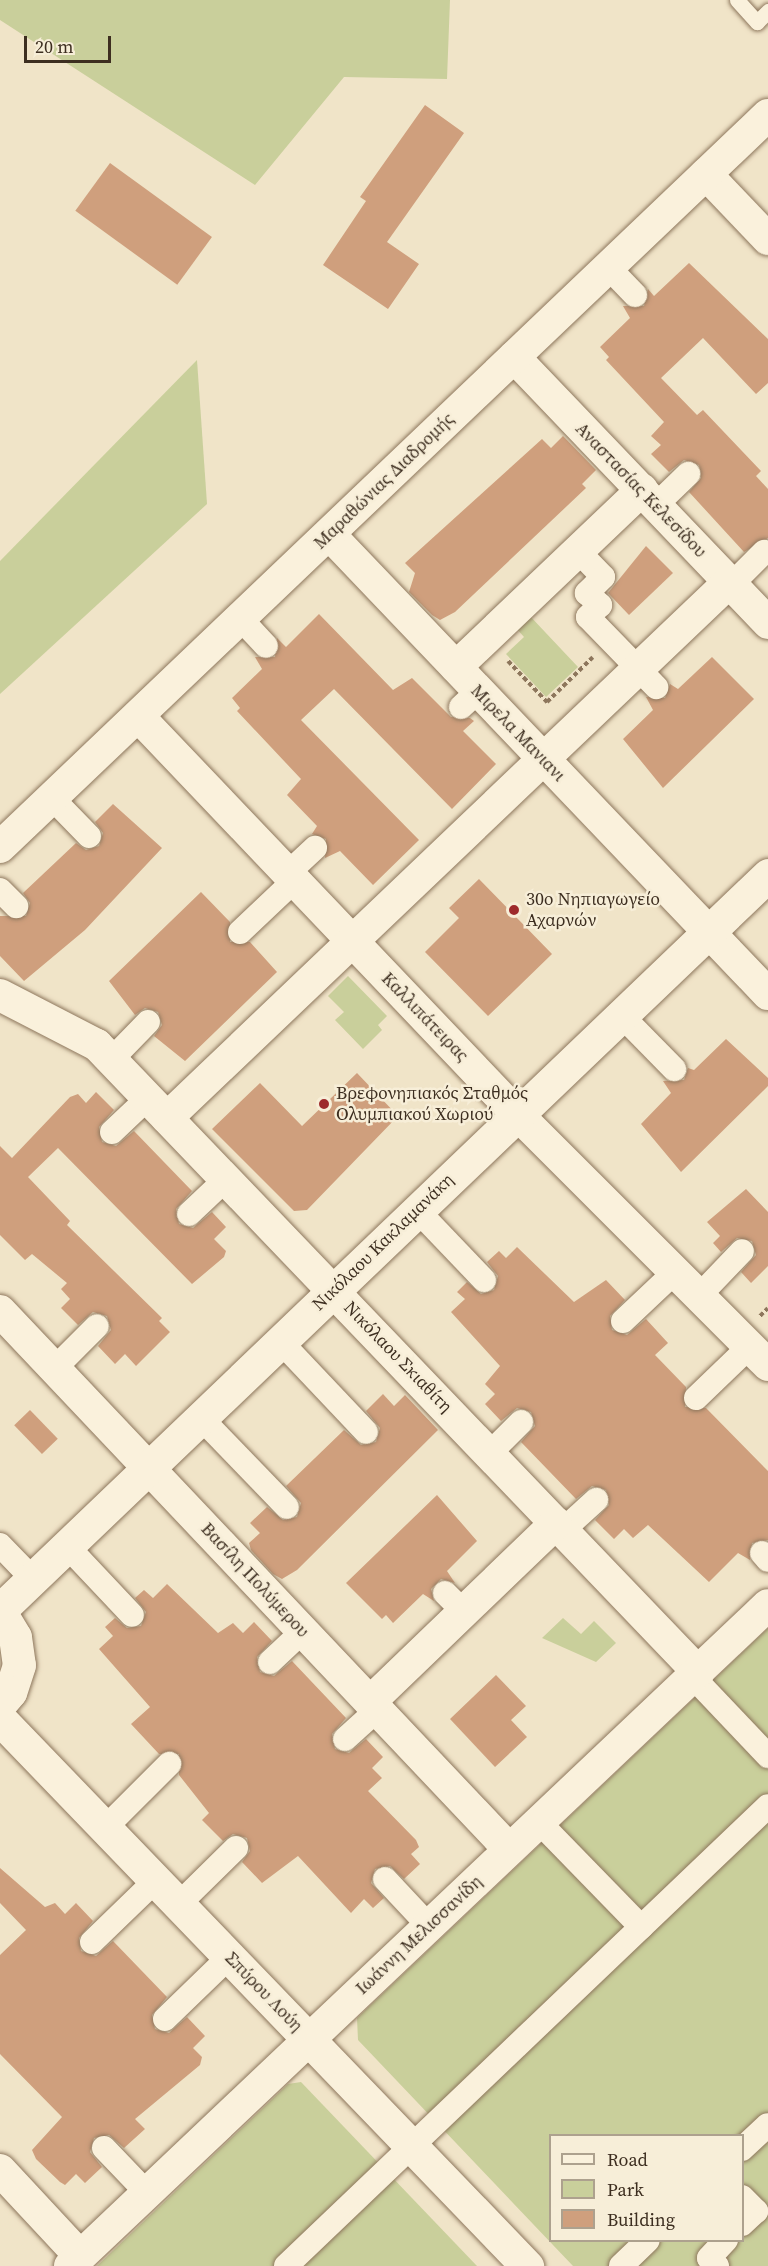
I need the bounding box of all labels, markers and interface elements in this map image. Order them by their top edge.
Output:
scale bar [27,24,114,62]
text: 20 m [35,34,73,59]
street label: Μαραθώνιας Διαδρομής [309,408,459,554]
street label: Αναστασίας Κελεσίδου [571,418,711,562]
street label: Μιρελα Μανιανι [466,680,570,786]
place label: 30ο Νηπιαγωγείο Αχαρνών [526,889,660,932]
marker: 30ο Νηπιαγωγείο Αχαρνών [507,903,521,917]
street label: Καλλιπάτειρας [377,968,473,1066]
place label: Βρεφονηπιακός Σταθμός Ολυμπιακού Χωριού [336,1083,528,1126]
marker: Βρεφονηπιακός Σταθμός Ολυμπιακού Χωριού [317,1097,331,1111]
street label: Νικόλαου Κακλαμανάκη [308,1169,458,1315]
street label: Νικόλαου Σκιαθίτη [339,1297,457,1417]
street label: Βασίλη Πολύμερου [196,1518,314,1642]
street label: Ιωάννη Μελισσανίδη [351,1871,487,1999]
street label: Σπύρου Λούη [221,1948,307,2036]
legend [549,2134,744,2242]
text: Road [607,2147,648,2172]
text: Park [607,2177,644,2202]
text: Building [607,2207,675,2232]

